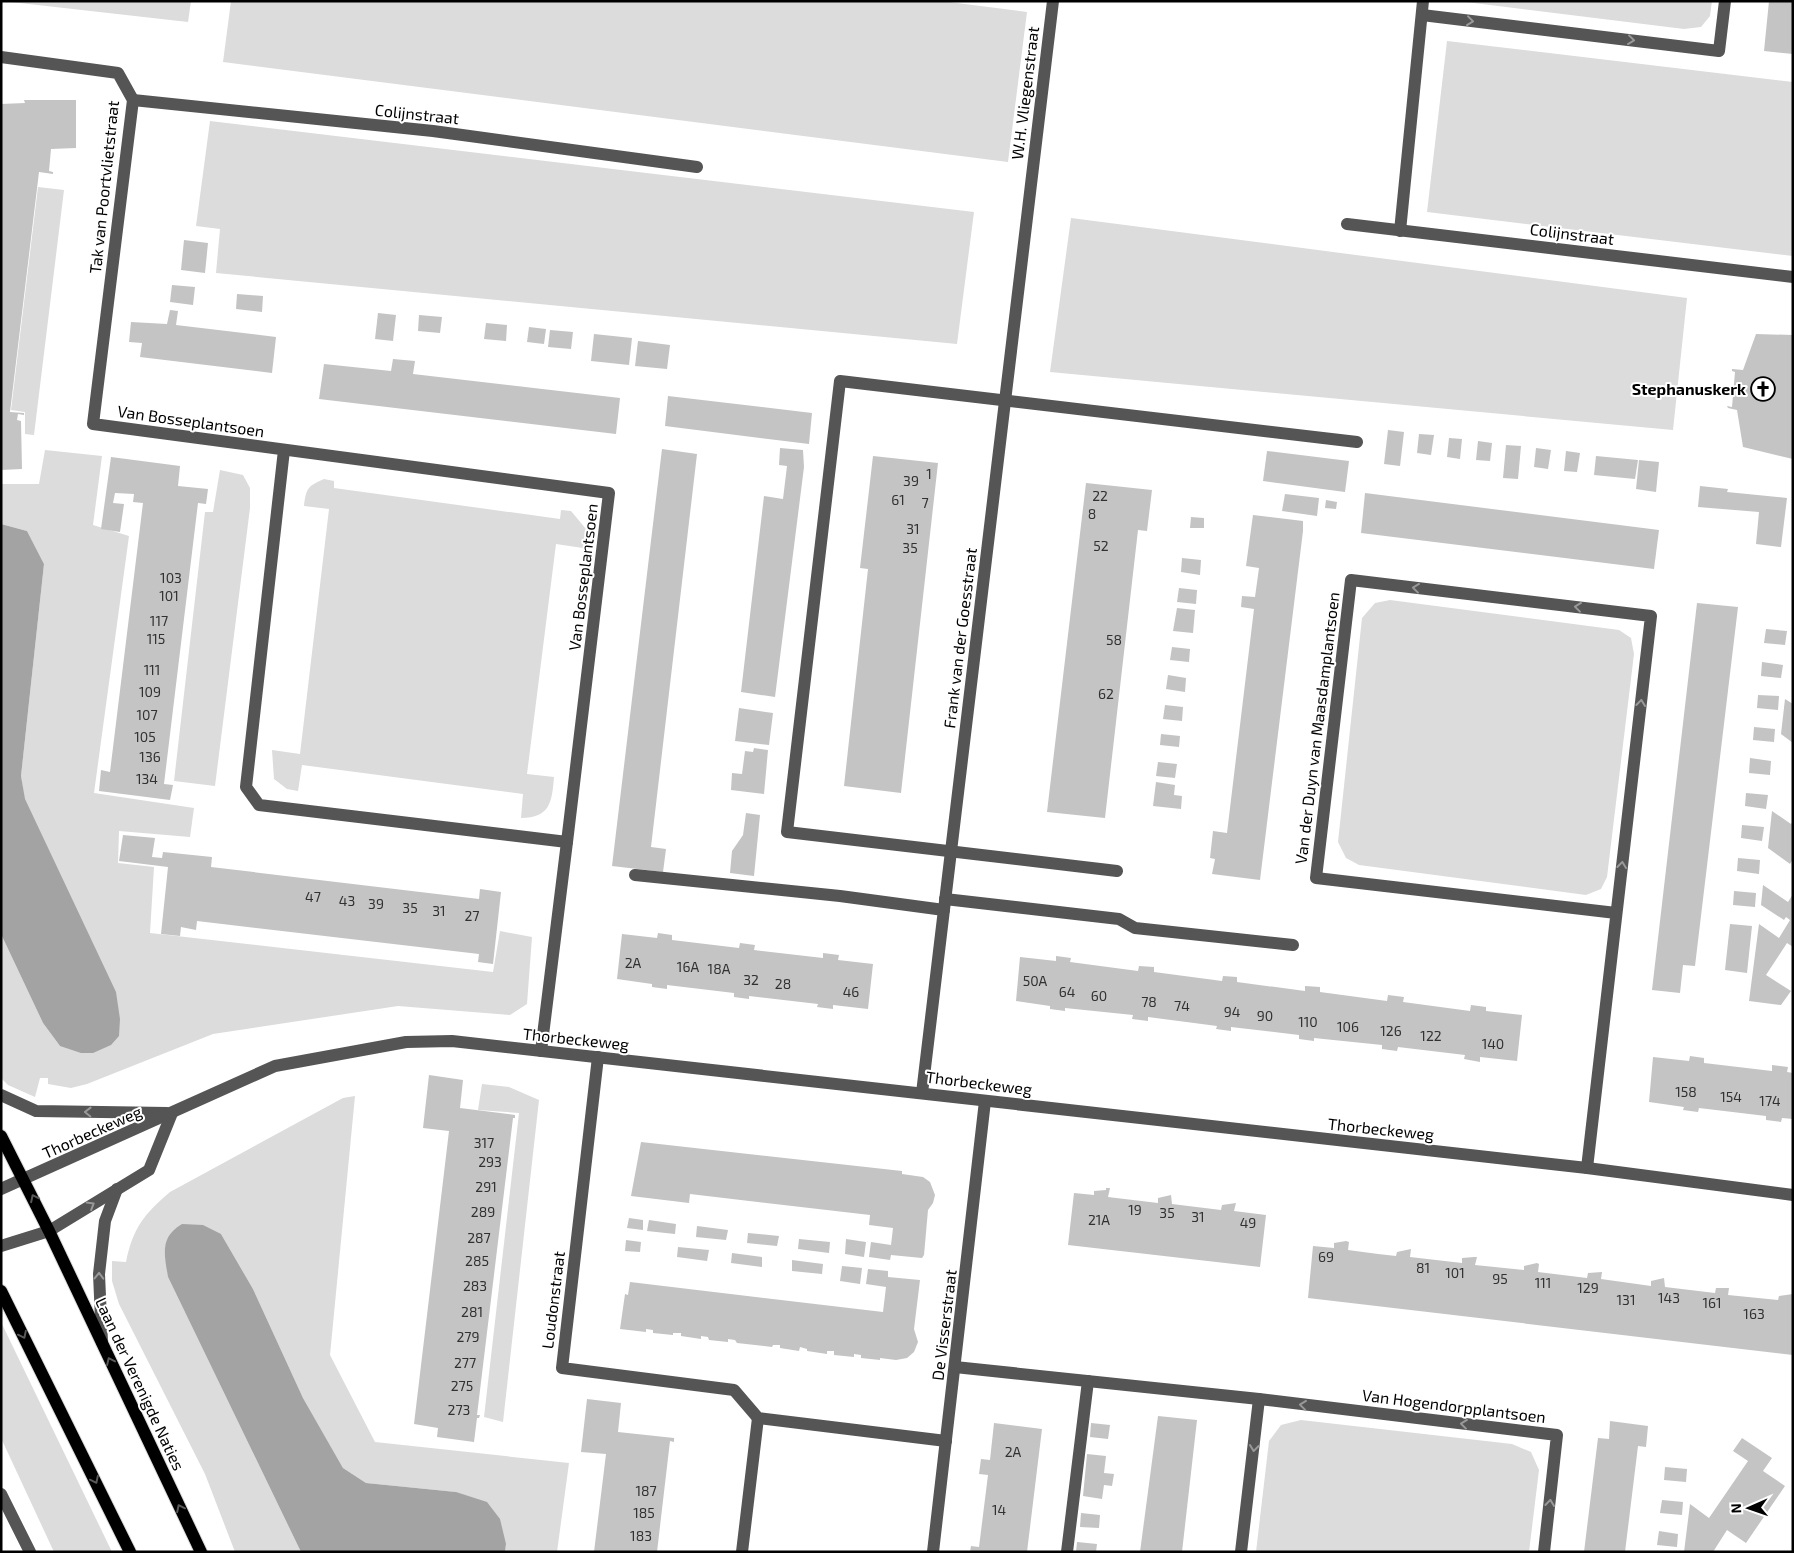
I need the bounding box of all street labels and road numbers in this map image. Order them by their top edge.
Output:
street label: W.H. Vliegenstraat [1007,25,1042,161]
street label: Tak van Poortvlietstraat [85,99,122,274]
street label: Colijnstraat [374,100,460,128]
street label: Colijnstraat [1529,219,1615,249]
street label: Van Bosseplantsoen [116,401,266,440]
street label: Van Bosseplantsoen [564,502,601,652]
street label: Frank van der Goesstraat [939,547,980,729]
street label: Van der Duyn van Maasdamplantsoen [1290,591,1343,865]
street label: Thorbeckeweg [522,1023,630,1054]
street label: Thorbeckeweg [925,1067,1033,1098]
street label: Thorbeckeweg [39,1101,144,1162]
street label: Thorbeckeweg [1327,1113,1435,1144]
street label: Loudonstraat [537,1250,568,1350]
street label: De Visserstraat [927,1268,960,1382]
street label: Laan der Verenigde Naties [92,1294,189,1473]
street label: Van Hogendorpplantsoen [1361,1385,1547,1426]

